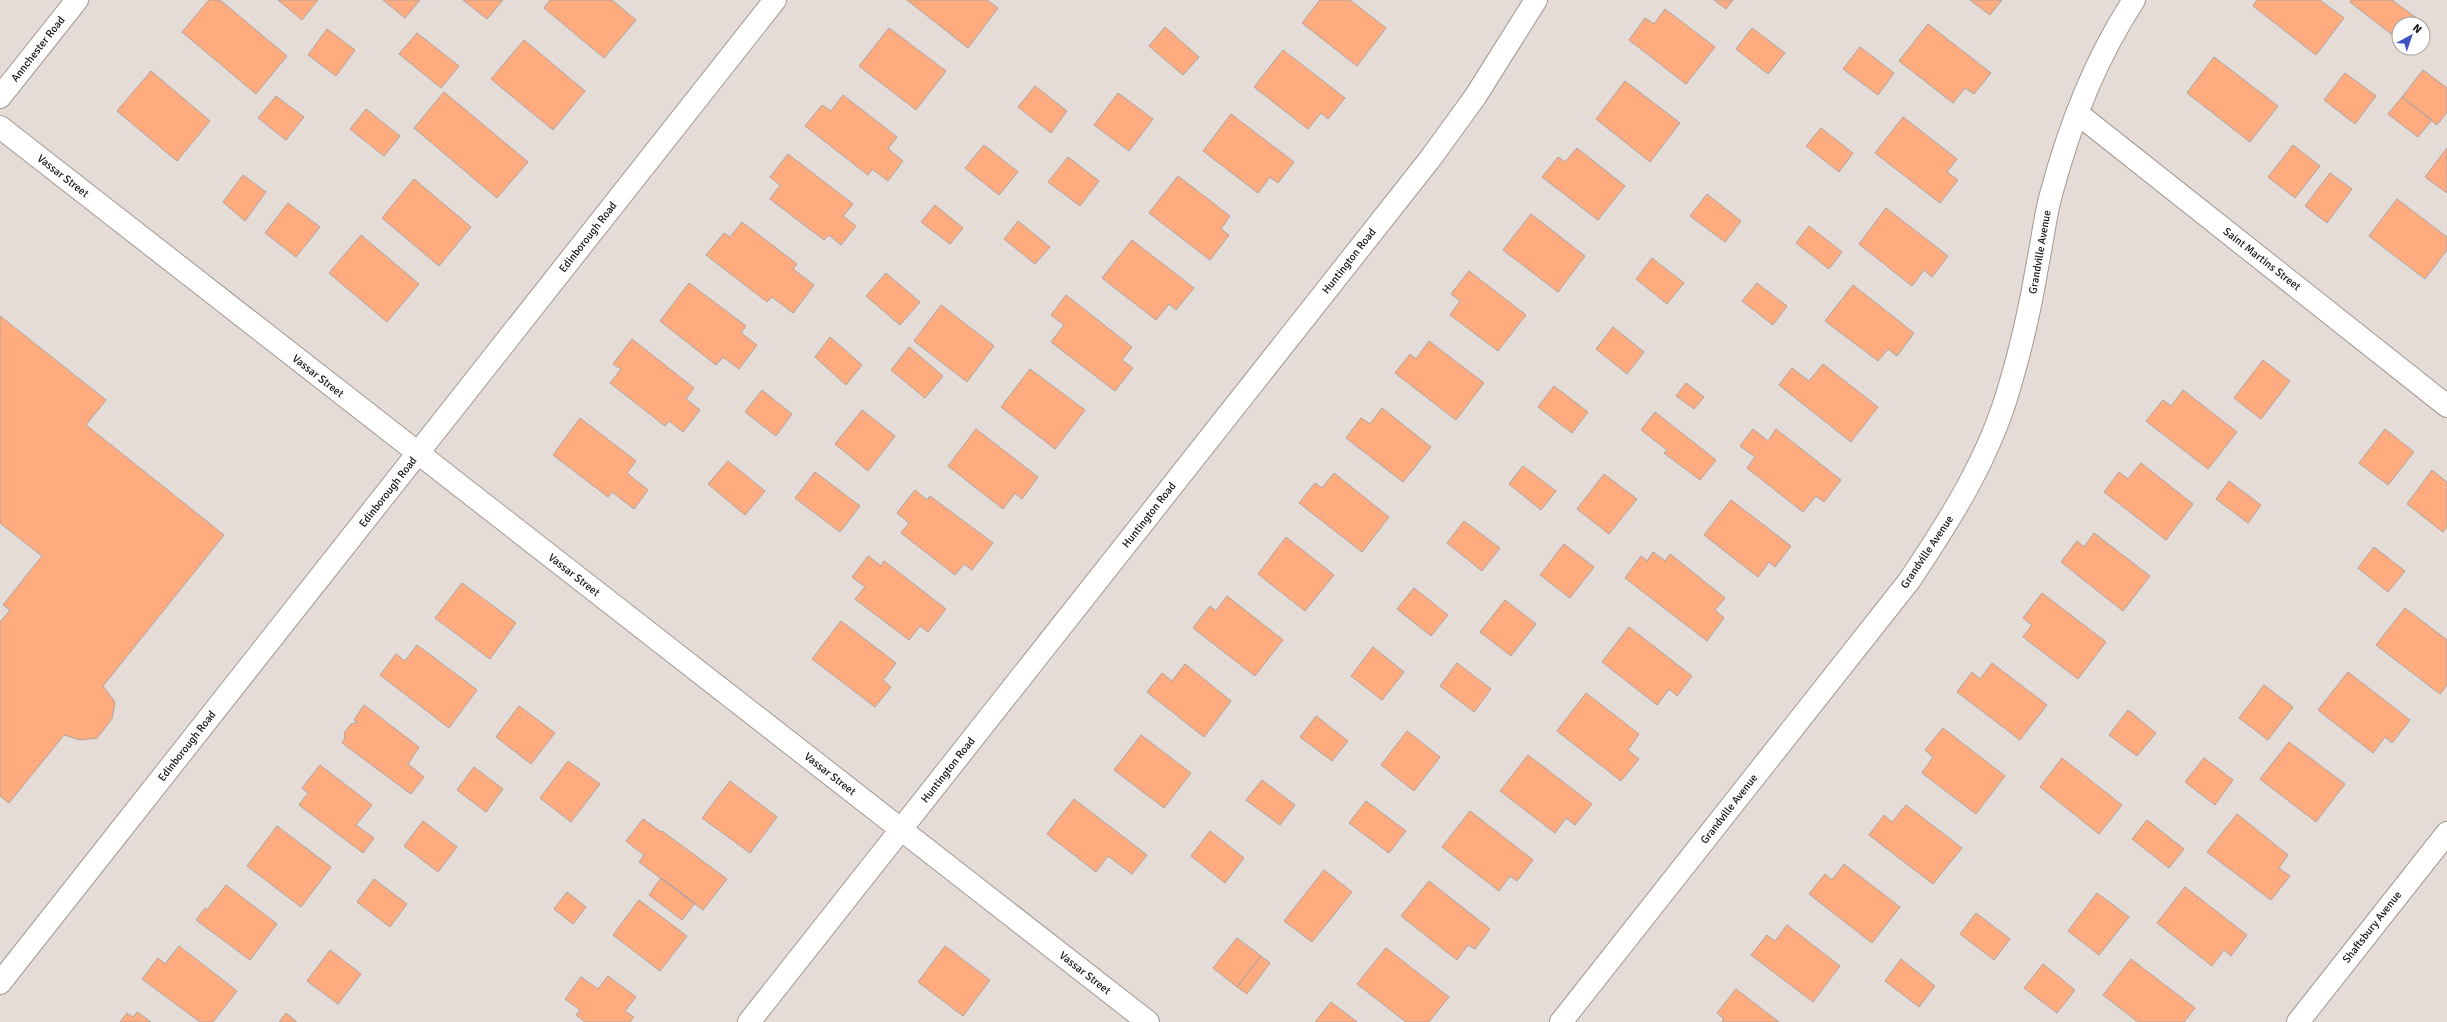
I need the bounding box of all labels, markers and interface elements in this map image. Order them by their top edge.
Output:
street label: Annchester Road [8,14,68,84]
north arrow [2391,16,2431,56]
text: N [2410,21,2424,36]
street label: Vassar Street [35,152,91,200]
street label: Edinborough Road [556,199,620,275]
street label: Grandville Avenue [2026,209,2054,295]
street label: Saint Martins Street [2221,225,2303,293]
street label: Huntington Road [1319,226,1379,296]
street label: Vassar Street [290,352,346,400]
street label: Edinborough Road [356,454,420,530]
street label: Huntington Road [1119,480,1179,550]
street label: Grandville Avenue [1898,513,1956,591]
street label: Vassar Street [546,551,602,599]
street label: Edinborough Road [155,708,219,784]
street label: Huntington Road [918,735,978,805]
street label: Vassar Street [802,750,858,798]
street label: Grandville Avenue [1698,772,1760,846]
street label: Shaftsbury Avenue [2340,888,2404,966]
street label: Vassar Street [1057,949,1113,997]

